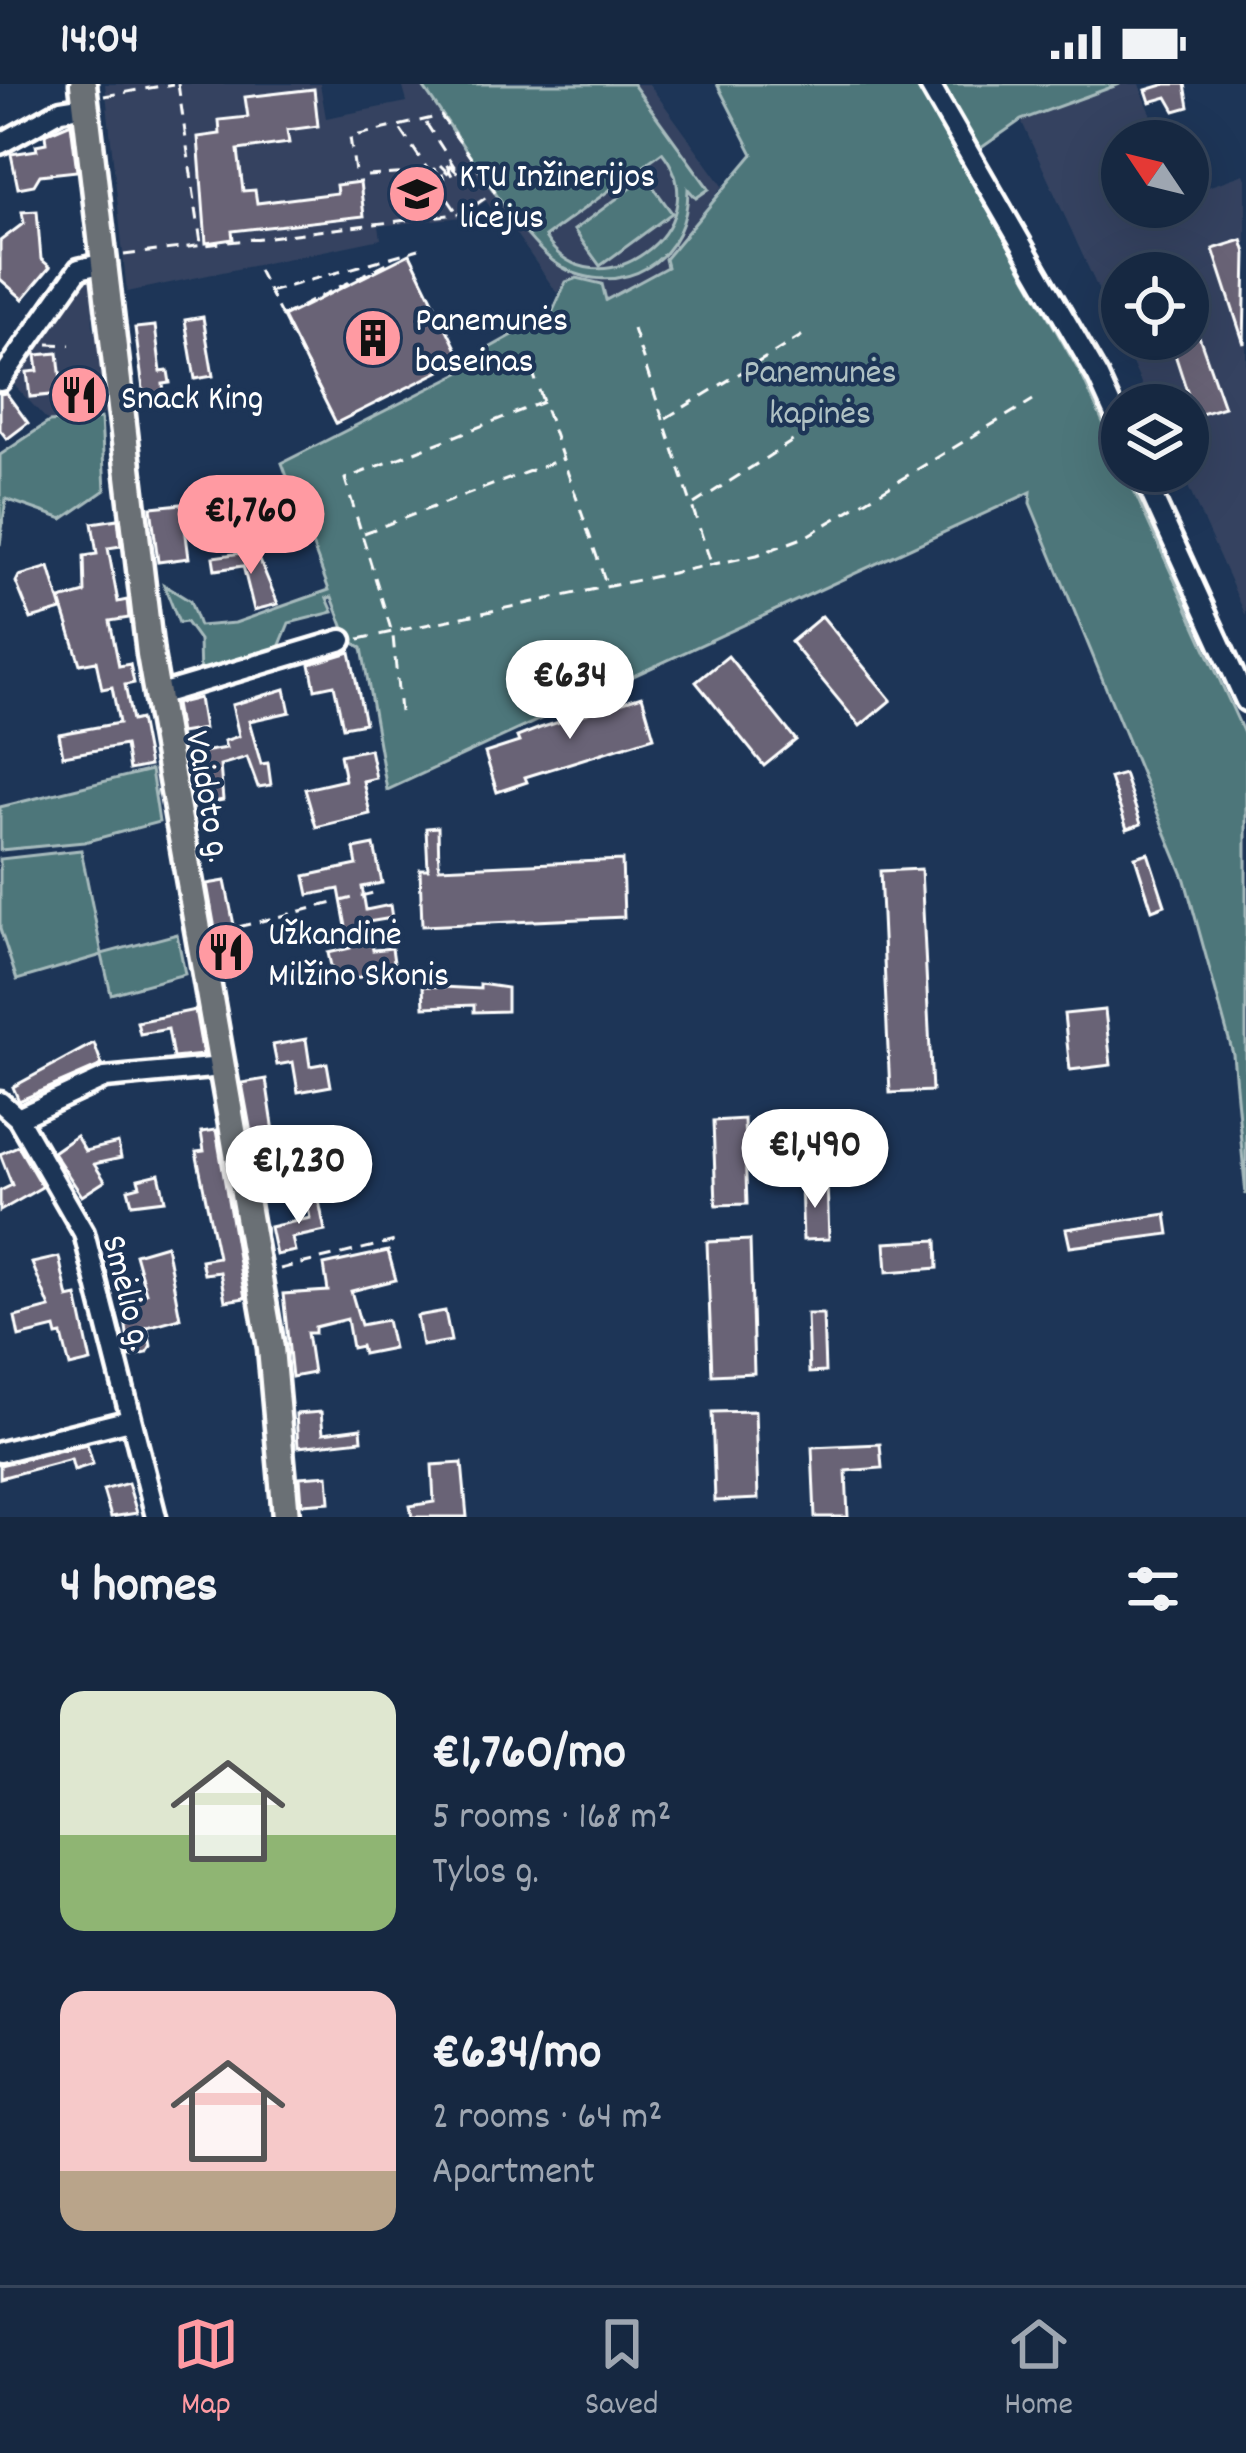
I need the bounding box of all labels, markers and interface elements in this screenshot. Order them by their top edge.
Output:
text: 14:04 [60,10,139,74]
north arrow [1101,120,1209,228]
map controls [1101,120,1209,492]
place label: KTU Inžinerijos licėjus [459,153,656,246]
school or university icon: KTU Inžinerijos licėjus [386,163,448,225]
button: locate [1101,252,1209,360]
place label: Panemunės baseinas [415,297,568,390]
building icon: Panemunės baseinas [342,307,404,369]
park label: Panemunės kapinės [743,349,897,442]
restaurant icon: Snack King [48,364,110,426]
place label: Snack King [121,375,264,427]
button: layers [1101,384,1209,492]
pin: €1,760 [153,475,349,577]
text: €1,760 [204,486,298,541]
pin: €634 [499,640,641,742]
text: €634 [533,651,607,706]
street label: Vaidoto g. [168,727,242,867]
place label: Užkandinė Milžino Skonis [268,911,449,1004]
restaurant icon: Užkandinė Milžino Skonis [195,921,257,983]
pin: €1,490 [717,1109,913,1211]
text: €1,490 [768,1120,862,1175]
pin: €1,230 [201,1125,397,1227]
text: €1,230 [252,1136,346,1191]
street label: Smėlio g. [85,1230,164,1357]
text: 4 homes [60,1553,218,1625]
icon: filters [1120,1556,1186,1622]
text: €1,760/mo [432,1720,626,1792]
icon: home [156,1739,300,1883]
text: 5 rooms · 168 m² [432,1792,671,1847]
text: Tylos g. [432,1847,539,1902]
text: €634/mo [432,2020,602,2092]
icon: home [156,2039,300,2183]
text: 2 rooms · 64 m² [432,2092,662,2147]
text: Apartment [432,2147,595,2202]
tab: Map [173,2311,239,2430]
tab: Saved [585,2311,658,2430]
tab: Home [1004,2311,1073,2430]

